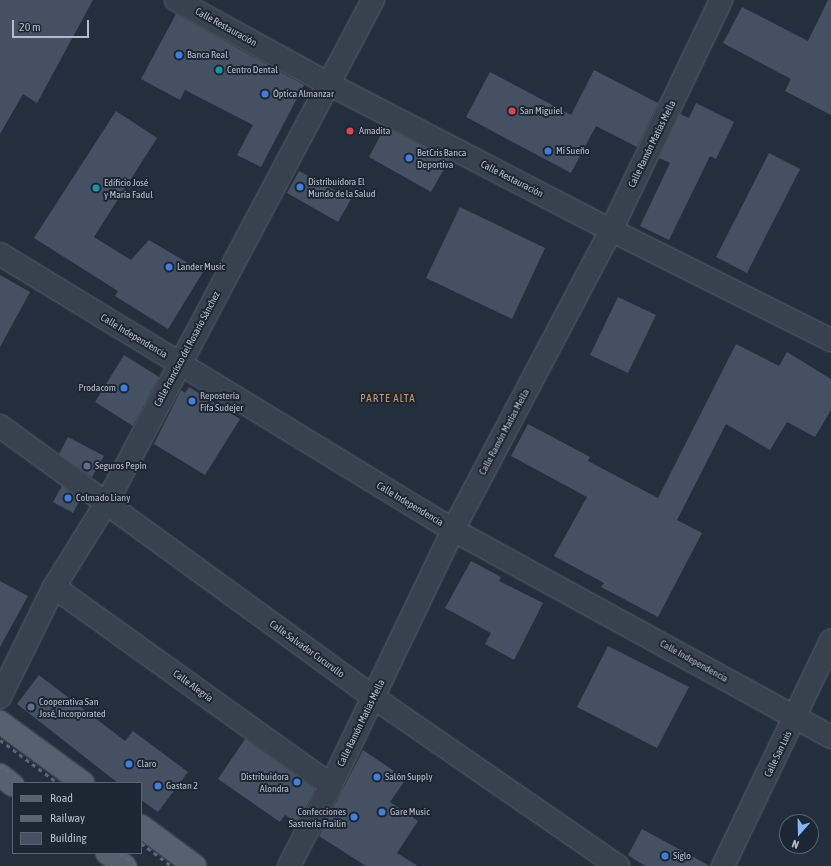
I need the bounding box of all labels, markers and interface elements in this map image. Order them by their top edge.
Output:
street label: Calle Restauración [193,5,259,49]
scale bar [14,12,91,38]
text: 20 m [19,20,41,34]
place label: Banca Real [187,49,228,61]
marker: Banca Real [174,50,184,60]
place label: Centro Dental [227,64,278,76]
marker: Centro Dental [214,65,224,75]
place label: Óptica Almanzar [273,88,334,100]
marker: Óptica Almanzar [260,89,270,99]
street label: Calle Ramón Matías Mella [626,99,678,189]
place label: San Miguiel [520,105,563,117]
marker: San Miguiel [507,106,517,116]
marker: Amadita [344,125,356,137]
place label: Amadita [359,125,390,137]
place label: Mi Sueño [556,145,589,157]
place label: BetCris Banca Deportiva [417,146,466,170]
marker: Mi Sueño [543,146,553,156]
marker: BetCris Banca Deportiva [404,153,414,163]
street label: Calle Restauración [479,158,545,200]
place label: Distribuidora El Mundo de la Salud [308,175,376,198]
place label: Edificio José y María Fadul [104,176,153,200]
marker: Distribuidora El Mundo de la Salud [295,182,305,192]
marker: Edificio José y María Fadul [91,183,101,193]
place label: Lander Music [177,261,225,273]
marker: Lander Music [164,262,174,272]
street label: Calle Francisco del Rosario Sánchez [152,289,222,409]
street label: Calle Independencia [98,311,170,361]
place label: Prodacom [78,382,116,394]
marker: Prodacom [119,383,129,393]
street label: Calle Ramón Matías Mella [476,387,532,477]
place label: Repostería Fifa Sudejer [200,389,243,412]
district label: PARTE ALTA [360,391,416,405]
marker: Repostería Fifa Sudejer [187,396,197,406]
place label: Seguros Pepín [95,460,147,472]
marker: Seguros Pepín [82,461,92,471]
street label: Calle Independencia [374,479,446,529]
place label: Colmado Liany [76,492,130,504]
marker: Colmado Liany [63,493,73,503]
street label: Calle Salvador Cucurullo [267,618,347,680]
street label: Calle Independencia [658,637,730,685]
street label: Calle Alegría [171,667,215,705]
street label: Calle Ramón Matías Mella [335,678,387,768]
place label: Cooperativa San José, Incorporated [39,695,106,718]
marker: Cooperativa San José, Incorporated [26,702,36,712]
street label: Calle San Luis [762,729,794,779]
place label: Claro [137,758,156,770]
marker: Claro [124,759,134,769]
place label: Distribuidora Alondra [241,770,289,794]
place label: Salón Supply [385,771,432,783]
marker: Salón Supply [372,772,382,782]
marker: Distribuidora Alondra [292,777,302,787]
place label: Gastan 2 [166,780,198,792]
marker: Gastan 2 [153,781,163,791]
legend [12,782,142,854]
text: Road [50,791,73,805]
place label: Confecciones Sastrería Frailin [289,805,346,828]
place label: Gare Music [390,806,430,818]
marker: Gare Music [377,807,387,817]
text: Railway [50,811,85,825]
marker: Confecciones Sastrería Frailin [349,812,359,822]
north arrow [779,814,819,854]
text: Building [50,831,87,845]
text: N [790,838,800,851]
place label: Siglo [673,850,691,862]
marker: Siglo [660,851,670,861]

